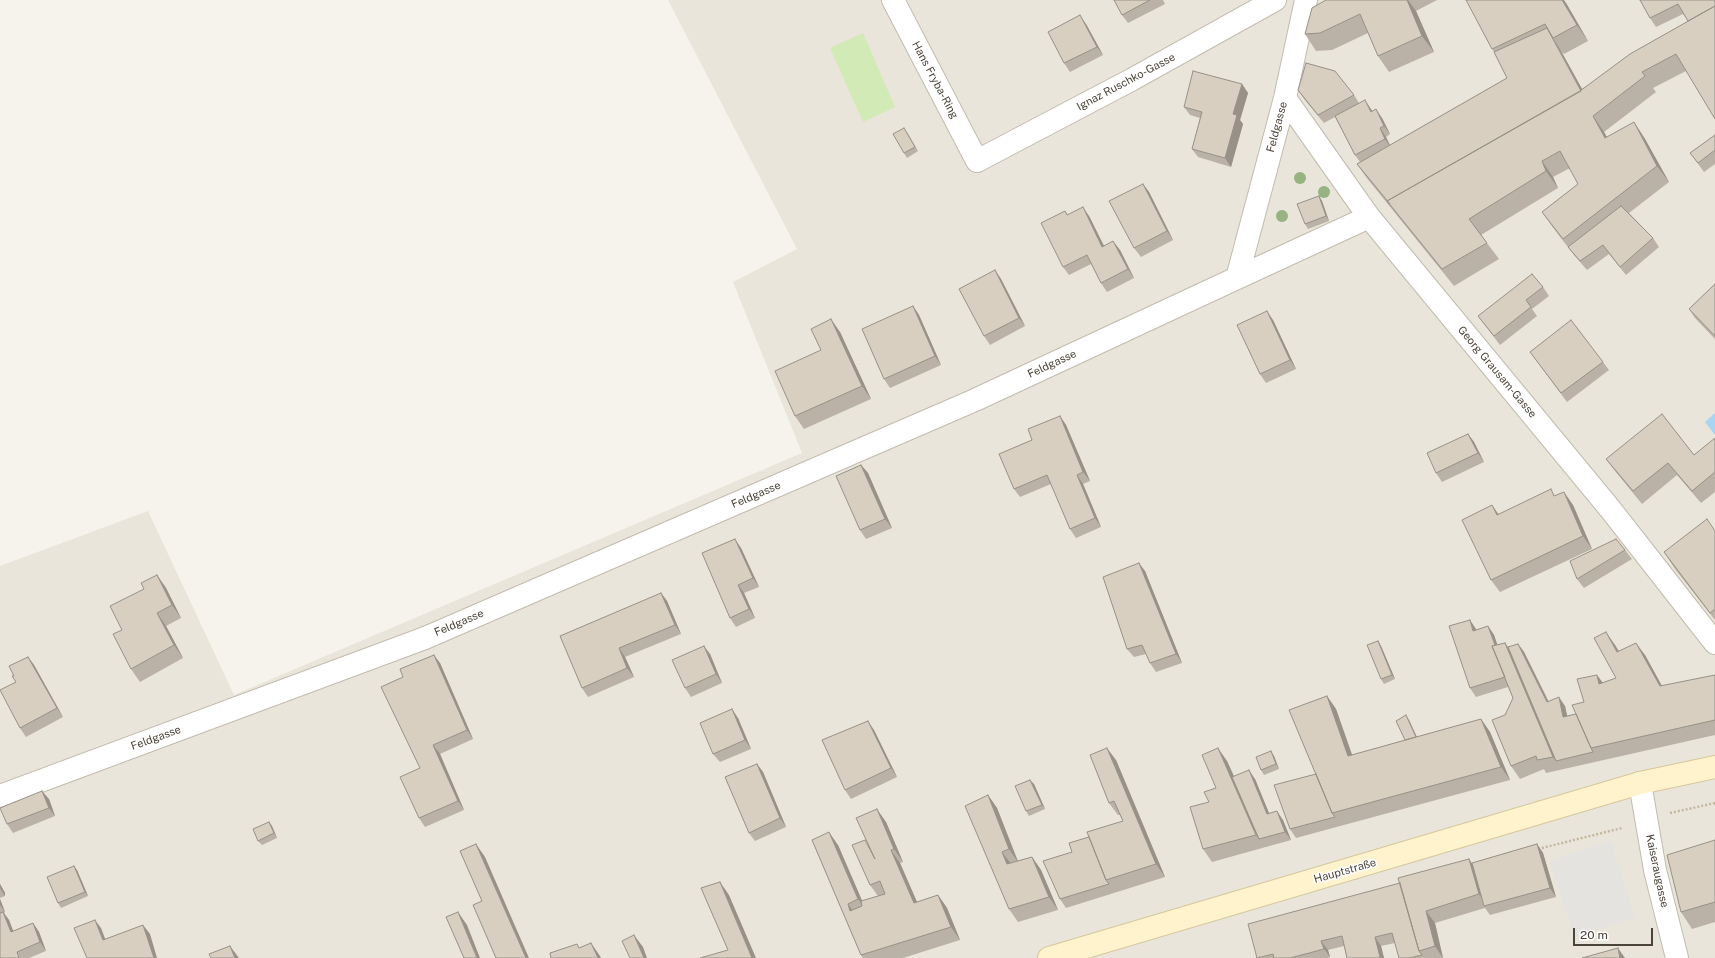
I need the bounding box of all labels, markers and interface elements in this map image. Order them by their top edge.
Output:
street label: Hans Fryba-Ring [909,39,961,121]
street label: Ignaz Ruschko-Gasse [1075,50,1177,114]
street label: Feldgasse [1264,100,1290,154]
street label: Georg Grausam-Gasse [1455,323,1539,421]
street label: Feldgasse [1026,347,1078,381]
street label: Feldgasse [729,479,783,511]
street label: Feldgasse [432,607,486,639]
street label: Feldgasse [129,723,183,753]
street label: Kaiseraugasse [1643,833,1671,909]
street label: Hauptstraße [1312,856,1378,886]
scale bar [1575,920,1655,946]
text: 20 m [1580,928,1608,942]

